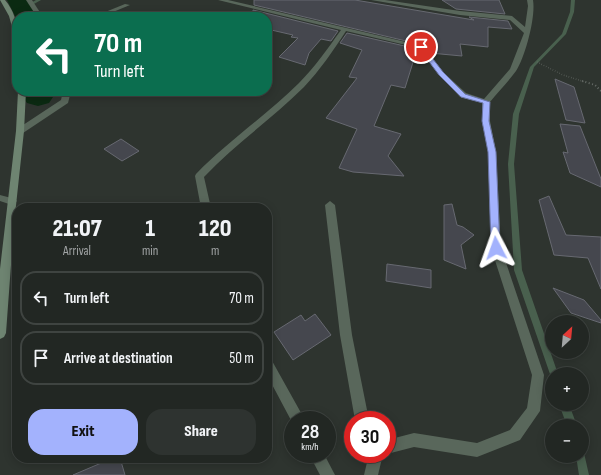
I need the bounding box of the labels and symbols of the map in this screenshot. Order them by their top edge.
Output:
pin [404,30,438,64]
position arrow [475,227,517,269]
north arrow [545,315,589,359]
speed limit sign: 30 [344,411,396,463]

